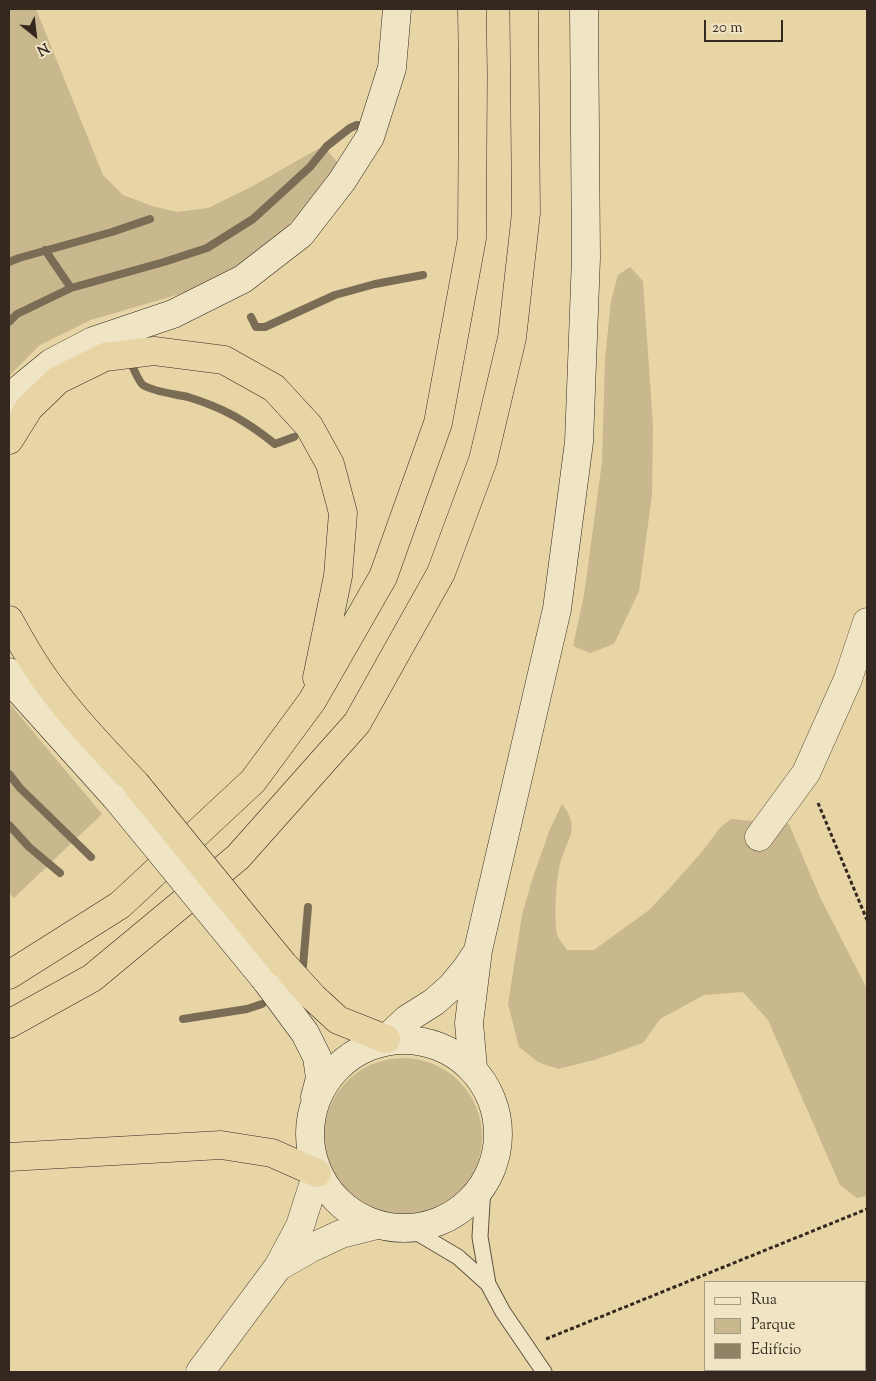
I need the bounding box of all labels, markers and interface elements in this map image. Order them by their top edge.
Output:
north arrow [10,10,60,60]
scale bar [706,10,785,42]
text: 20 m [712,18,743,39]
text: N [33,37,52,60]
legend [704,1281,866,1371]
text: Rua [751,1290,777,1311]
text: Parque [751,1315,795,1336]
text: Edifício [751,1340,801,1361]

